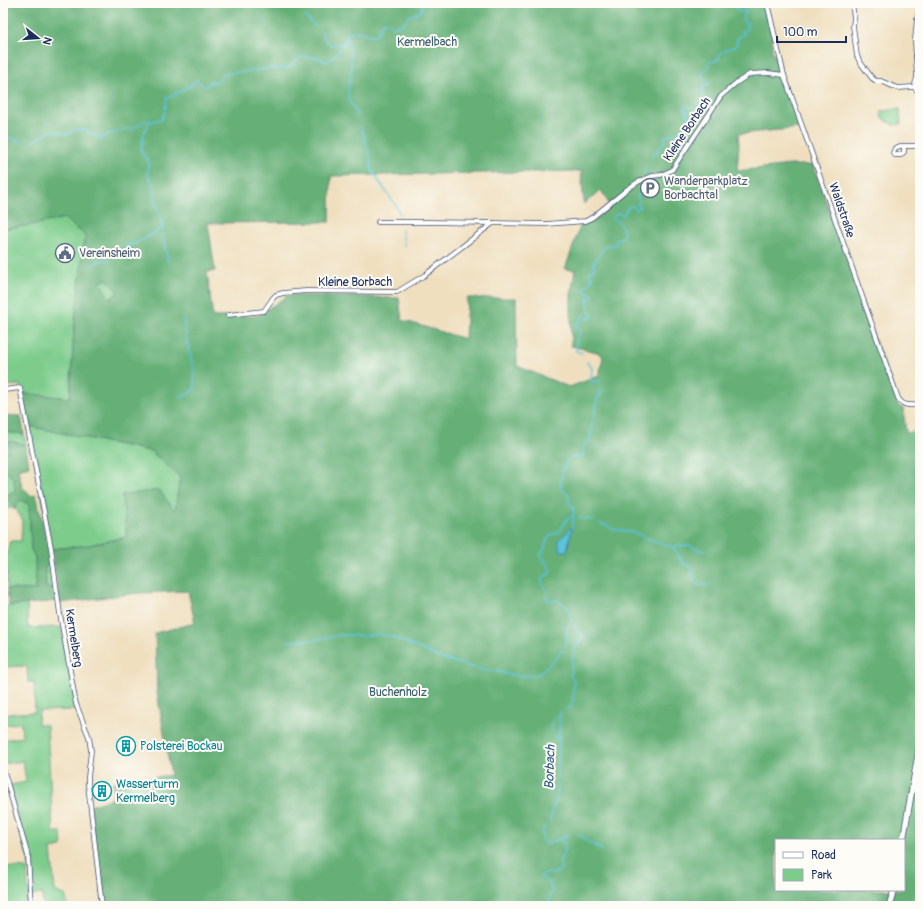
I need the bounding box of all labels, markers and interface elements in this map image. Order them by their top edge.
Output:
north arrow [18,18,58,58]
scale bar [777,18,846,44]
text: 100 m [783,25,818,40]
text: N [40,35,54,47]
park label: Kermelbach [397,35,457,50]
street label: Kleine Borbach [660,94,715,164]
place label: Wanderparkplatz Borbachtal [664,174,748,203]
parking icon: Wanderparkplatz Borbachtal [639,177,661,199]
street label: Waldstraße [825,181,858,240]
public building icon: Vereinsheim [54,242,76,264]
place label: Vereinsheim [79,246,140,261]
street label: Kleine Borbach [318,275,392,290]
street label: Kermelberg [61,608,86,668]
park label: Buchenholz [369,685,427,700]
building icon: Polsterei Bockau [115,735,137,757]
place label: Polsterei Bockau [140,739,222,754]
water label: Borbach [541,744,559,789]
place label: Wasserturm Kermelberg [116,777,179,806]
building icon: Wasserturm Kermelberg [91,780,113,802]
legend [775,839,905,891]
text: Road [811,848,836,863]
text: Park [811,868,832,883]

